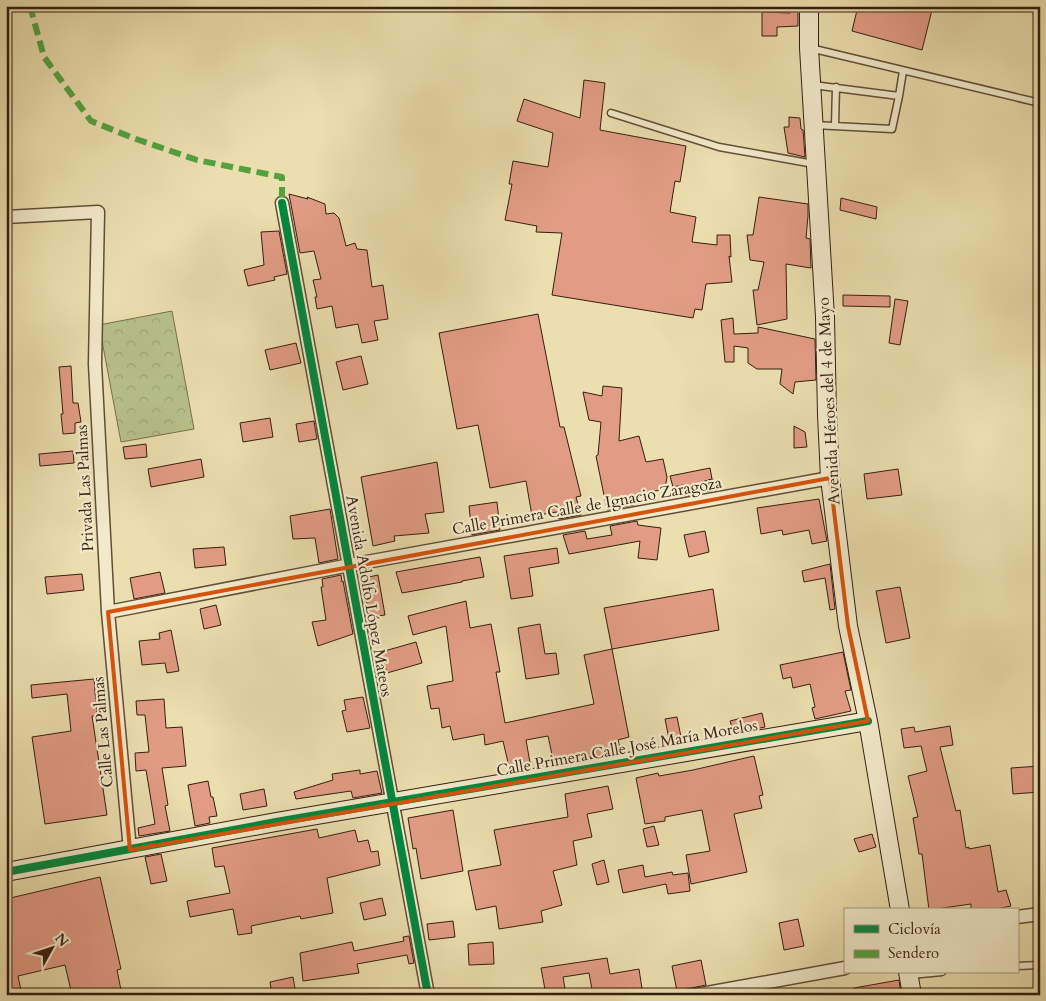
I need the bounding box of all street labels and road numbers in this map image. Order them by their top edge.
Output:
street label: Avenida Héroes del 4 de Mayo [813,296,845,505]
street label: Privada Las Palmas [71,424,99,552]
street label: Calle Primera Calle de Ignacio Zaragoza [450,471,724,541]
street label: Avenida Adolfo López Mateos [340,493,398,699]
street label: Calle Las Palmas [87,676,119,788]
street label: Calle Primera Calle José María Morelos [495,714,759,782]

